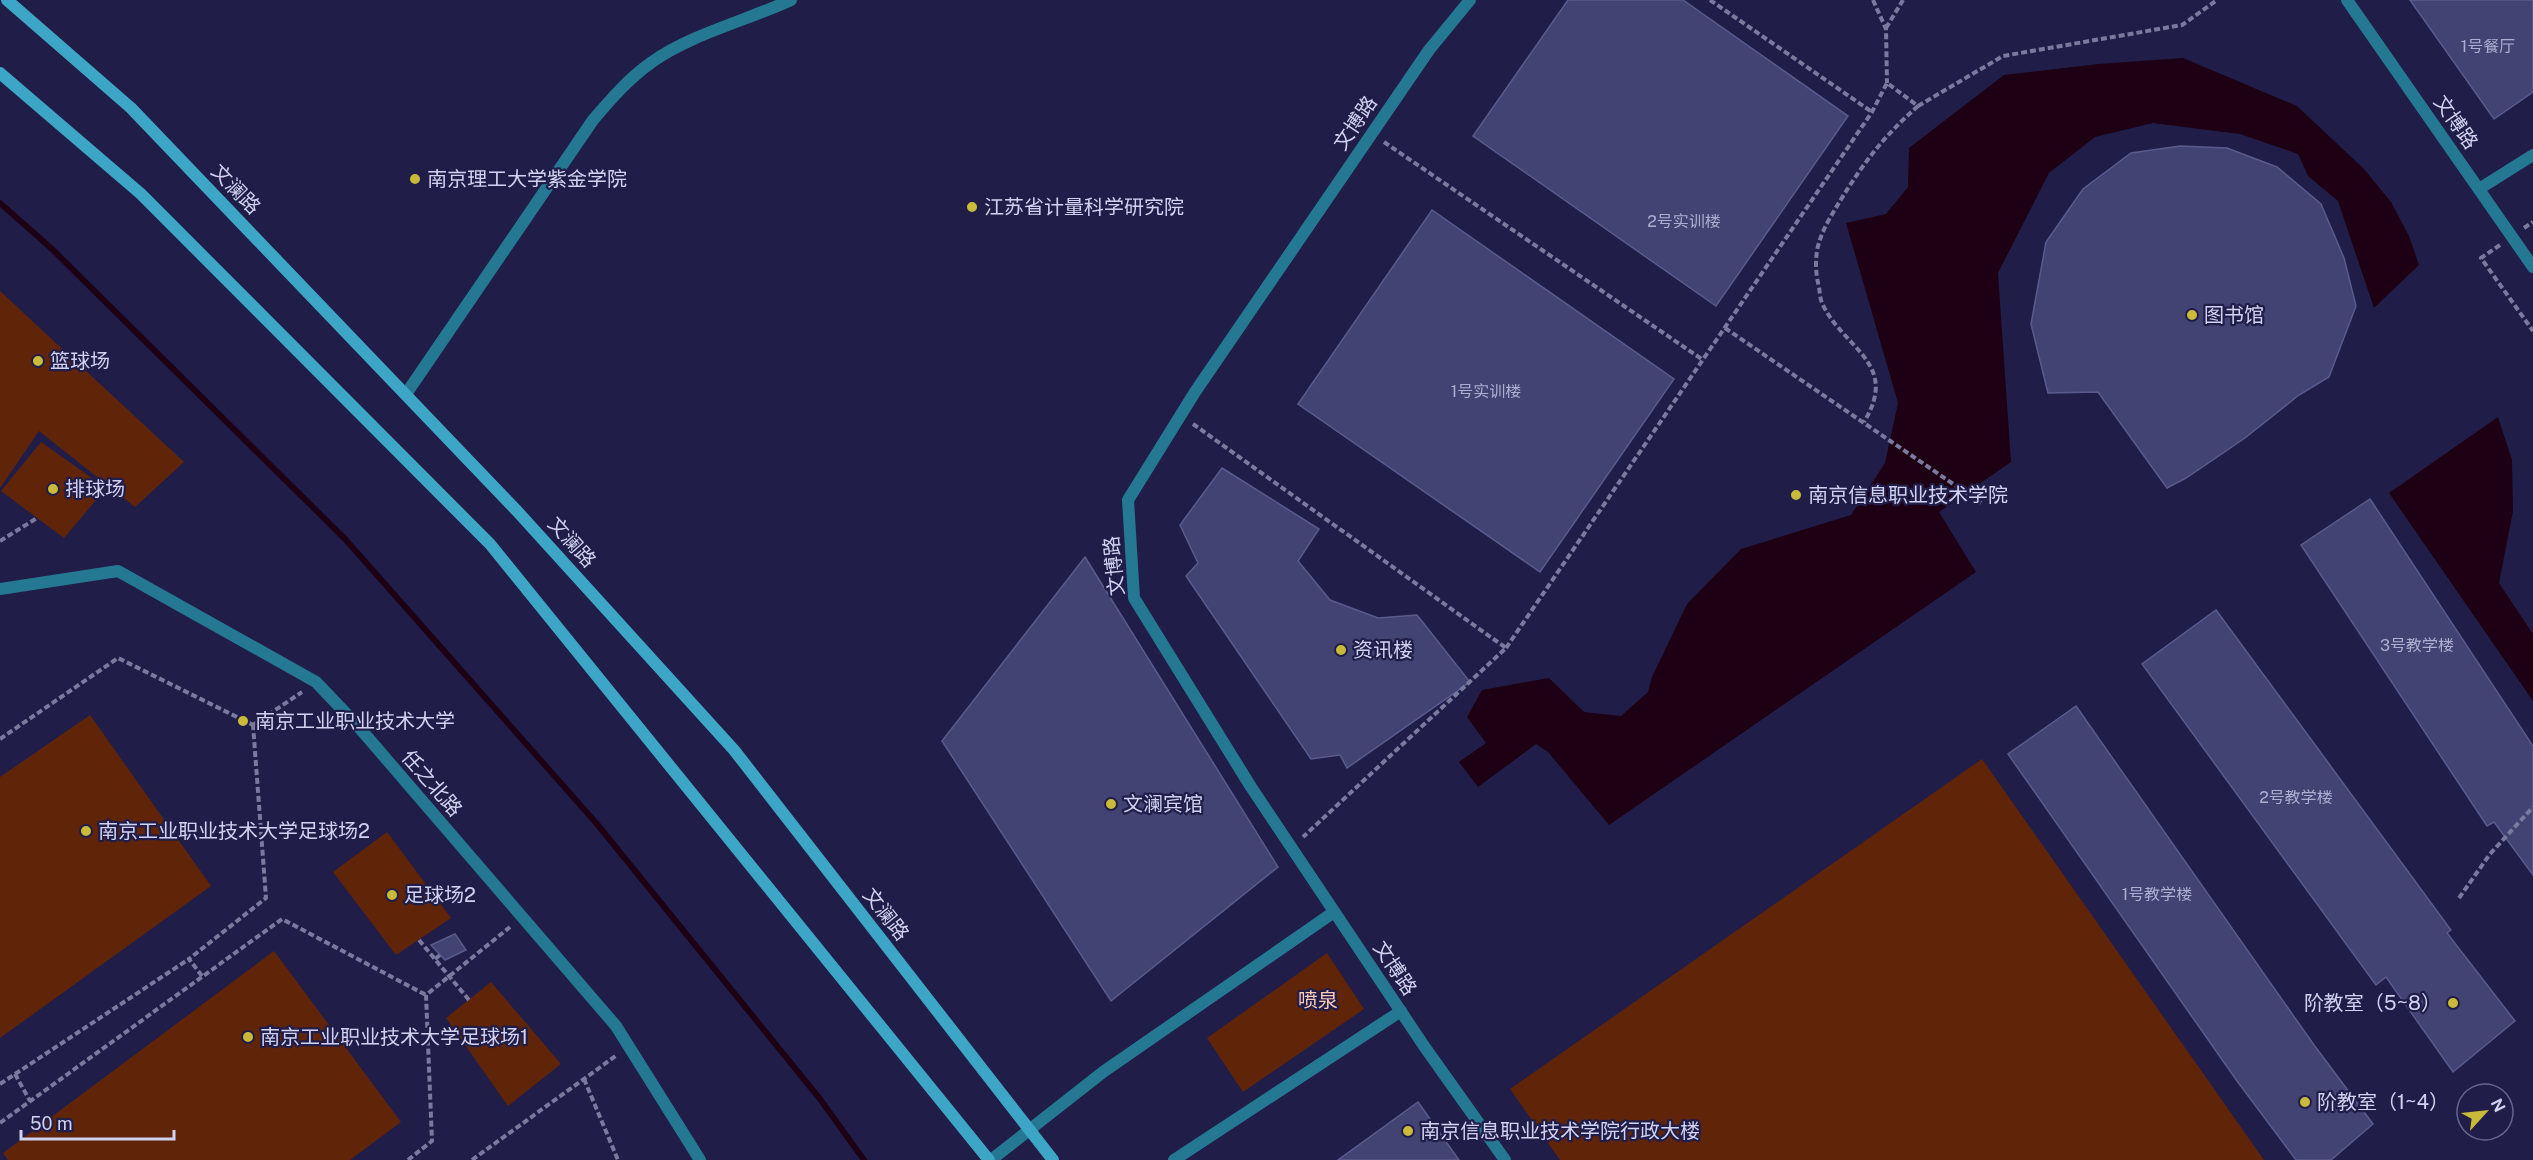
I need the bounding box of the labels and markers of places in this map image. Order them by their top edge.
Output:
place label: 南京理工大学紫金学院 [427,167,627,191]
marker: 南京理工大学紫金学院 [408,172,422,186]
place label: 江苏省计量科学研究院 [984,195,1184,219]
marker: 江苏省计量科学研究院 [965,200,979,214]
place label: 图书馆 [2204,303,2264,327]
marker: 图书馆 [2185,308,2199,322]
place label: 篮球场 [50,349,110,373]
marker: 篮球场 [31,354,45,368]
place label: 排球场 [65,477,125,501]
marker: 排球场 [46,482,60,496]
place label: 南京信息职业技术学院 [1808,483,2008,507]
marker: 南京信息职业技术学院 [1789,488,1803,502]
place label: 资讯楼 [1353,638,1413,662]
marker: 资讯楼 [1334,643,1348,657]
place label: 南京工业职业技术大学 [255,709,455,733]
marker: 南京工业职业技术大学 [236,714,250,728]
place label: 文澜宾馆 [1123,792,1203,816]
marker: 文澜宾馆 [1104,797,1118,811]
place label: 南京工业职业技术大学足球场2 [98,819,370,843]
marker: 南京工业职业技术大学足球场2 [79,824,93,838]
place label: 足球场2 [404,883,476,907]
marker: 足球场2 [385,888,399,902]
place label: 阶教室（5~8） [2304,991,2441,1015]
marker: 阶教室（5~8） [2446,996,2460,1010]
place label: 南京工业职业技术大学足球场1 [260,1025,528,1049]
marker: 南京工业职业技术大学足球场1 [241,1030,255,1044]
place label: 阶教室（1~4） [2317,1090,2449,1114]
marker: 阶教室（1~4） [2298,1095,2312,1109]
place label: 南京信息职业技术学院行政大楼 [1420,1119,1700,1143]
marker: 南京信息职业技术学院行政大楼 [1401,1124,1415,1138]

